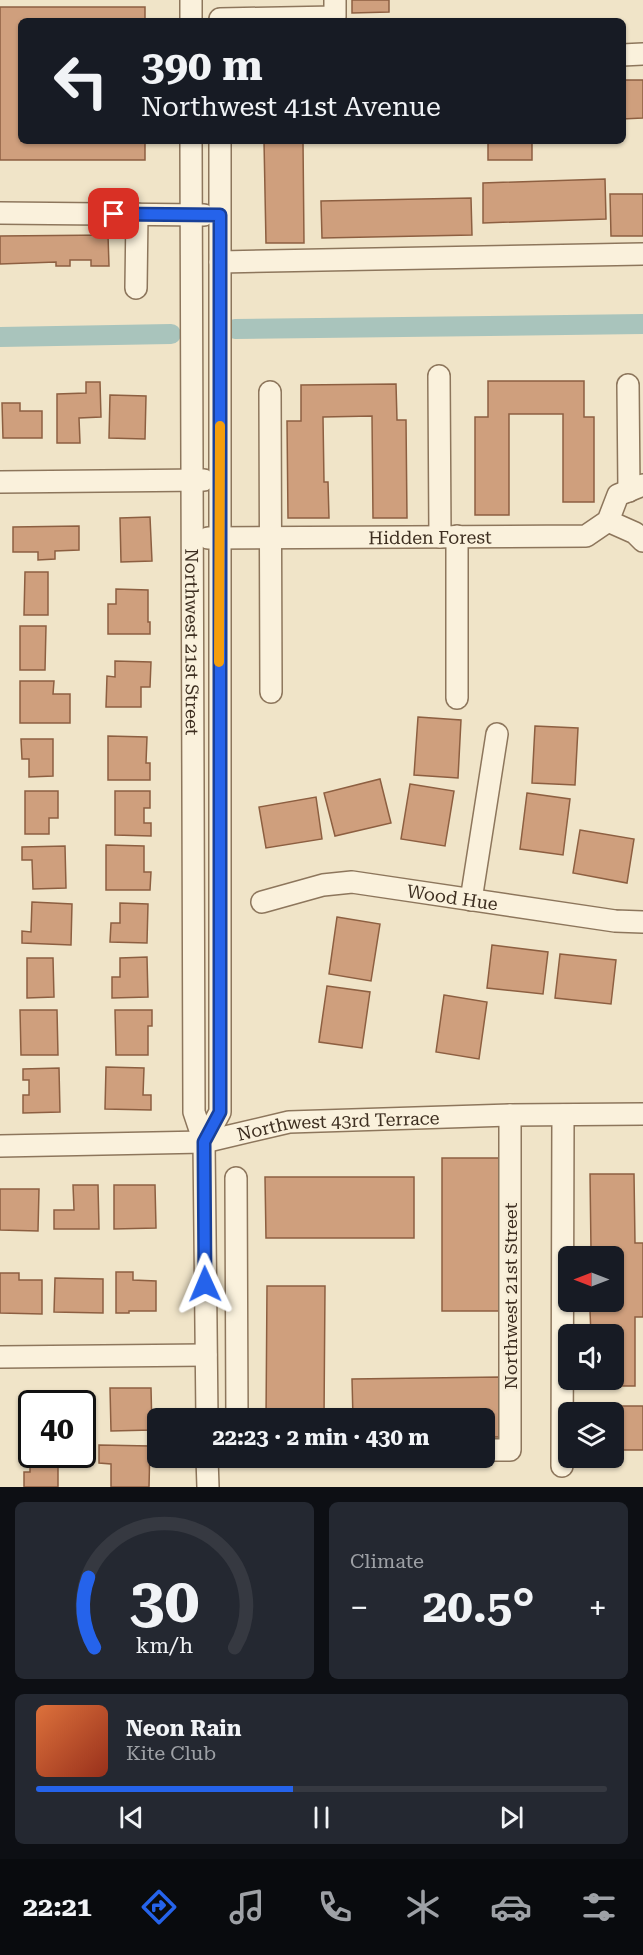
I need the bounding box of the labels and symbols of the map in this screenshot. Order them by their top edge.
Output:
pin [88,188,139,239]
street label: Hidden Forest [368,526,492,548]
street label: Northwest 21st Street [182,548,203,736]
street label: Wood Hue [405,880,499,914]
street label: Northwest 43rd Terrace [235,1107,440,1144]
street label: Northwest 21st Street [500,1202,521,1389]
north arrow [558,1246,624,1312]
position arrow [173,1252,237,1316]
speed limit sign: 40 [18,1390,96,1468]

